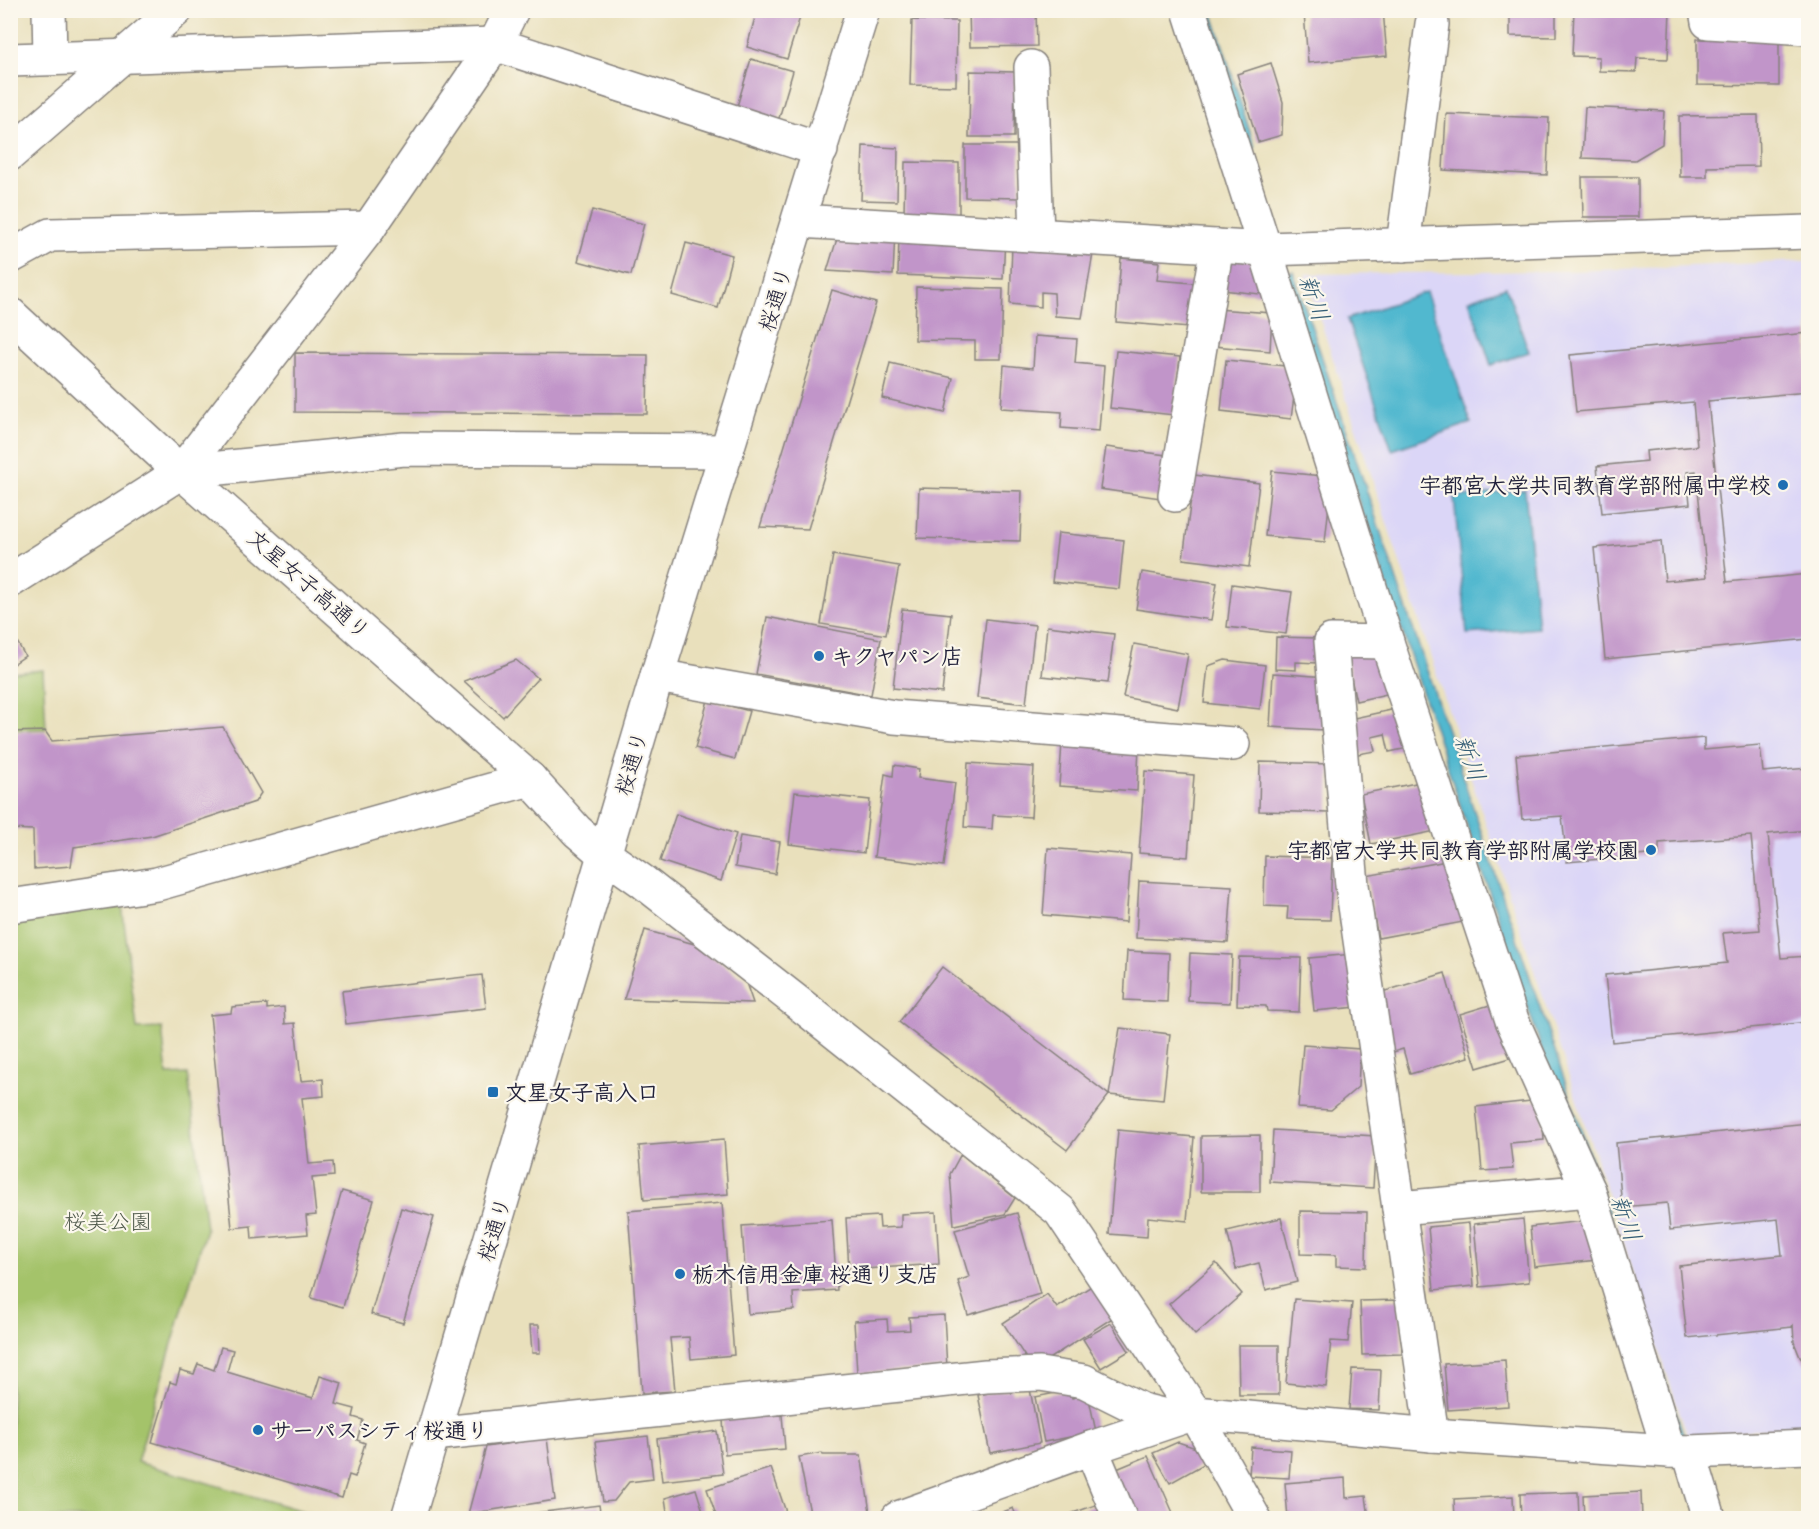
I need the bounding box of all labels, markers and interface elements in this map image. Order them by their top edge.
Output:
street label: 桜通り [751,263,799,335]
water label: 新川 [1292,270,1338,326]
place label: 宇都宮大学共同教育学部附属中学校 [1419,470,1771,500]
marker: 宇都宮大学共同教育学部附属中学校 [1776,478,1790,492]
street label: 文星女子高通り [241,522,377,646]
place label: キクヤパン店 [831,641,963,671]
marker: キクヤパン店 [812,649,826,663]
street label: 桜通り [607,727,655,799]
water label: 新川 [1448,730,1494,786]
place label: 宇都宮大学共同教育学部附属学校園 [1287,835,1639,865]
marker: 宇都宮大学共同教育学部附属学校園 [1644,843,1658,857]
place label: 文星女子高入口 [505,1077,659,1107]
marker: 文星女子高入口 [486,1085,500,1099]
water label: 新川 [1604,1190,1650,1246]
street label: 桜通り [470,1193,518,1265]
park label: 桜美公園 [64,1206,152,1236]
place label: 栃木信用金庫 桜通り支店 [692,1259,939,1289]
marker: 栃木信用金庫 桜通り支店 [673,1267,687,1281]
place label: サーパスシティ桜通り [270,1415,489,1445]
marker: サーパスシティ桜通り [251,1423,265,1437]

